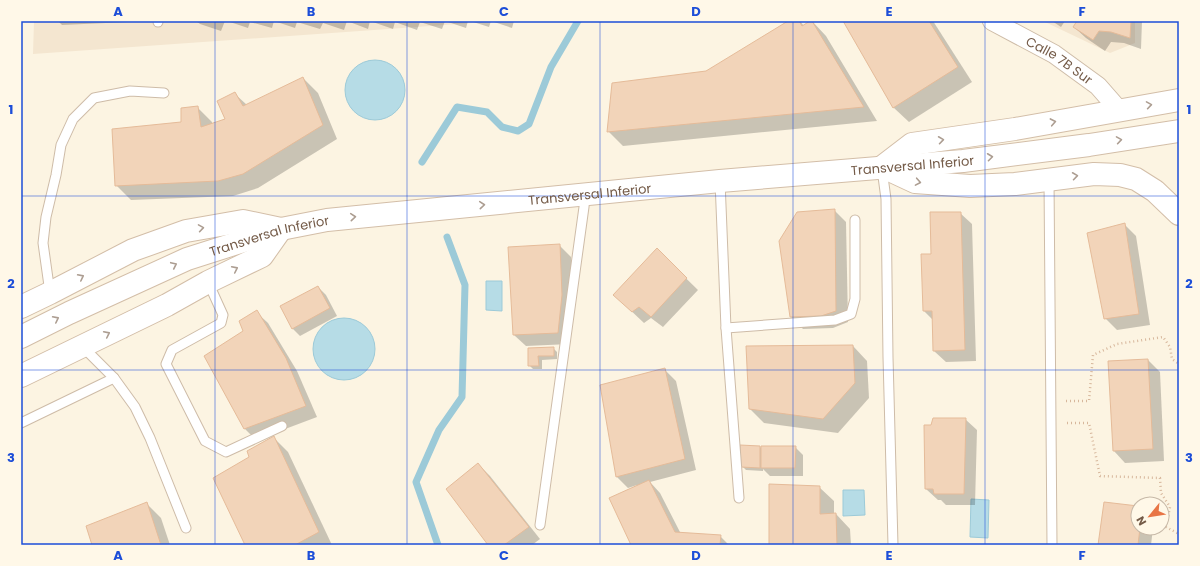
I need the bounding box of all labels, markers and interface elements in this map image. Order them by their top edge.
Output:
text: A [113,2,123,21]
text: B [307,2,316,21]
text: C [499,2,509,21]
text: D [691,2,701,21]
text: E [885,2,893,21]
text: F [1078,2,1086,21]
street label: Calle 7B Sur [1023,32,1097,89]
text: 1 [9,100,13,119]
text: 1 [1187,100,1191,119]
one-way arrow [1146,101,1152,110]
one-way arrow [1050,118,1057,127]
one-way arrow [938,136,944,145]
one-way arrow [1116,136,1122,145]
street label: Transversal Inferior [850,151,975,180]
one-way arrow [987,153,994,162]
one-way arrow [1072,172,1078,181]
one-way arrow [915,177,921,186]
street label: Transversal Inferior [527,179,652,210]
one-way arrow [479,201,485,210]
street label: Transversal Inferior [207,211,331,261]
one-way arrow [350,213,356,222]
one-way arrow [198,224,204,233]
one-way arrow [170,262,177,270]
one-way arrow [230,266,238,274]
text: 2 [7,274,15,293]
one-way arrow [77,274,84,282]
text: 2 [1185,274,1193,293]
one-way arrow [52,317,59,324]
one-way arrow [102,331,110,339]
text: 3 [7,448,15,467]
text: 3 [1185,448,1193,467]
north arrow [1130,496,1170,536]
text: N [1132,513,1150,529]
text: A [113,546,123,565]
text: B [307,546,316,565]
text: C [499,546,509,565]
text: D [691,546,701,565]
text: E [885,546,893,565]
text: F [1078,546,1086,565]

